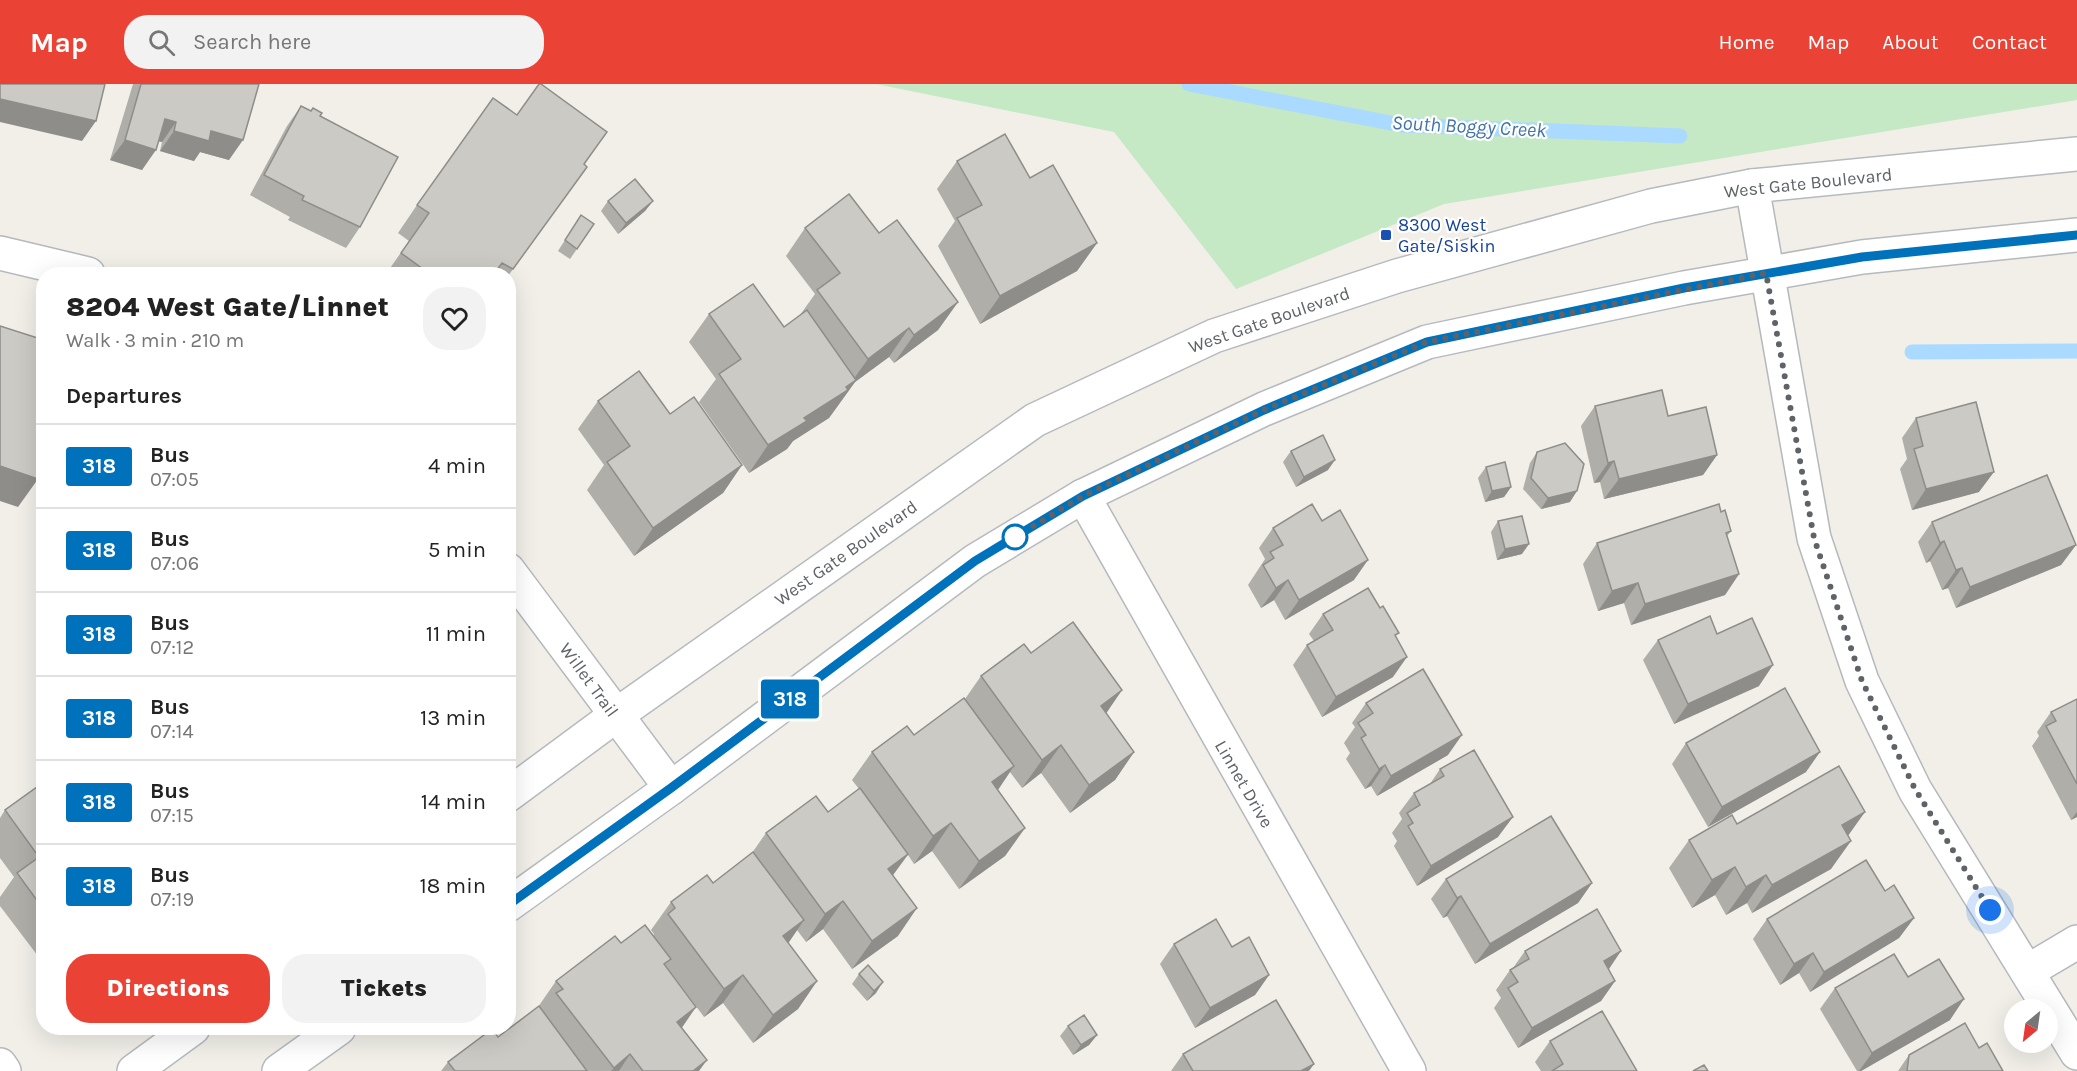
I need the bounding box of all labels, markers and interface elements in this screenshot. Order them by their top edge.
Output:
search box [124,15,544,69]
text: Map [30,26,88,59]
icon: search [145,26,178,59]
text: Search here [193,29,311,55]
text: Home [1719,30,1775,54]
text: Map [1808,30,1849,54]
text: About [1882,30,1939,54]
text: Contact [1972,30,2047,54]
water label: South Boggy Creek [1391,111,1548,142]
street label: West Gate Boulevard [1723,163,1893,203]
place label: 8300 West Gate/Siskin [1398,214,1495,257]
marker: 8300 West Gate/Siskin [1379,228,1393,242]
street label: West Gate Boulevard [1185,282,1353,358]
button: heart [423,287,486,350]
text: 8204 West Gate/Linnet [66,290,389,323]
text: Walk · 3 min · 210 m [66,329,244,352]
text: Departures [66,383,182,409]
text: Bus [150,442,190,468]
text: 4 min [428,453,486,479]
text: 318 [82,454,116,478]
text: 07:05 [150,468,199,491]
street label: West Gate Boulevard [770,495,922,611]
unlabelled marker [1002,524,1028,550]
text: Bus [150,526,190,552]
text: 5 min [428,537,486,563]
text: 318 [82,538,116,562]
text: 07:06 [150,552,199,575]
text: Bus [150,610,190,636]
text: 11 min [426,621,486,647]
text: 318 [82,622,116,646]
text: 07:12 [150,636,194,659]
street label: Willet Trail [555,639,623,721]
line badge: 318 [756,680,824,718]
text: 318 [773,687,807,711]
text: Bus [150,694,190,720]
text: 13 min [420,705,486,731]
text: 318 [82,706,116,730]
text: 07:14 [150,720,194,743]
street label: Linnet Drive [1210,736,1278,832]
text: Bus [150,778,190,804]
text: 14 min [421,789,486,815]
text: 318 [82,790,116,814]
text: 07:15 [150,804,194,827]
text: Bus [150,862,190,888]
text: 18 min [420,873,486,899]
text: 318 [82,874,116,898]
text: 07:19 [150,888,194,911]
your location [1975,895,2005,925]
button: Directions [66,954,270,1023]
button: Tickets [282,954,486,1023]
north arrow [2004,999,2058,1053]
map controls [2004,999,2058,1053]

